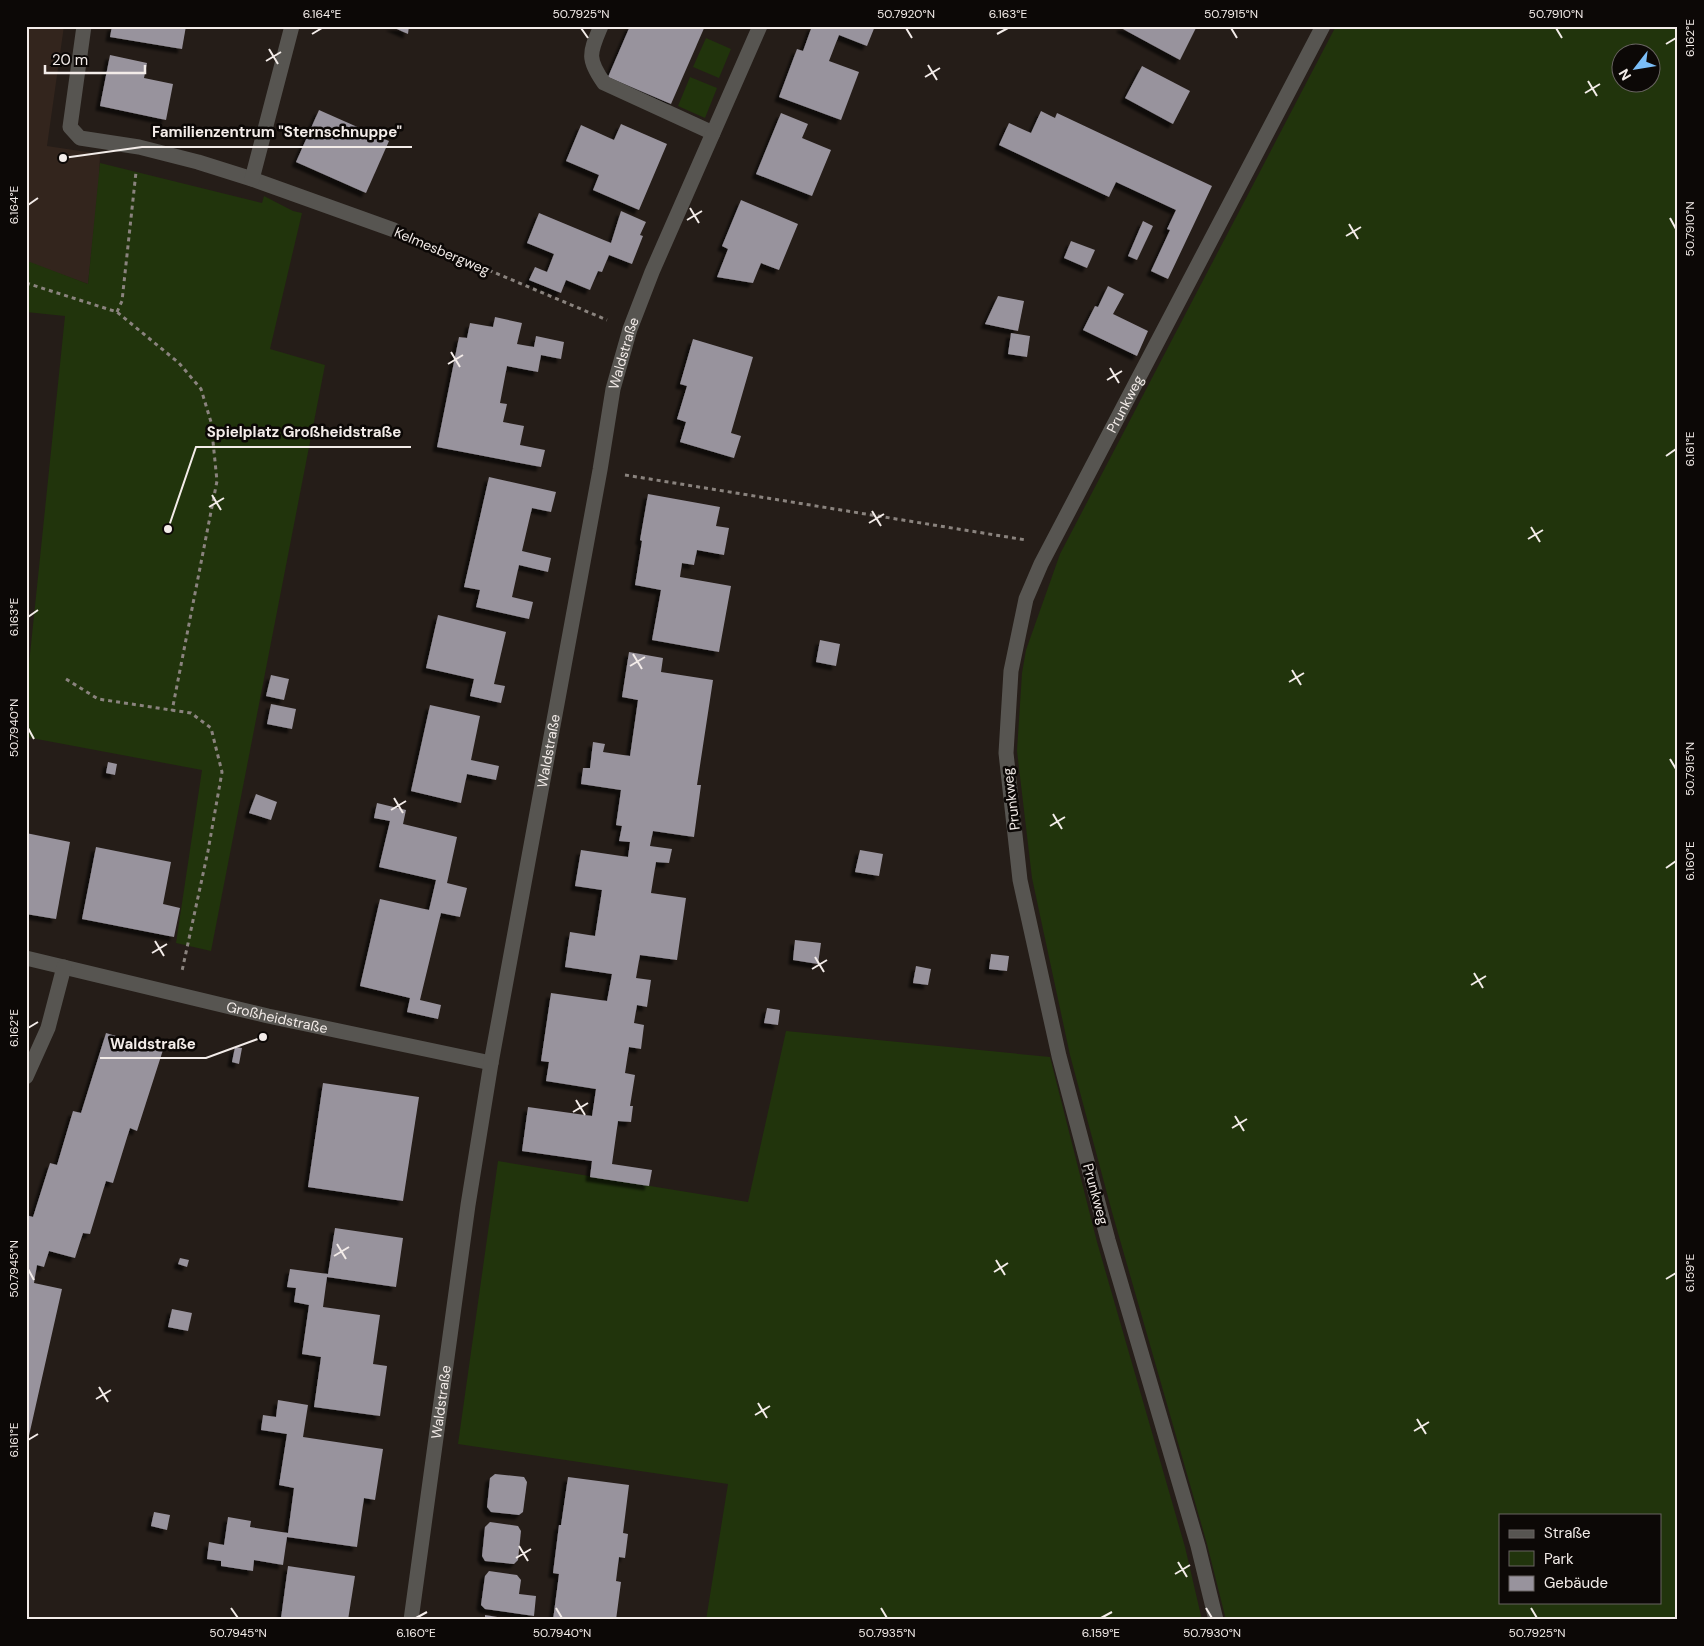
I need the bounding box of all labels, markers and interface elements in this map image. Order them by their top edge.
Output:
text: 6.164°E [303,6,342,22]
text: 50.7925°N [552,6,610,22]
text: 50.7920°N [877,6,935,22]
text: 6.163°E [989,6,1027,22]
text: 50.7915°N [1204,6,1258,22]
text: 50.7910°N [1529,6,1583,22]
text: 6.162°E [1682,19,1698,57]
scale bar [45,42,145,74]
north arrow [1612,42,1662,92]
text: 20 m [52,50,88,70]
text: N [1615,66,1635,84]
callout: Familienzentrum "Sternschnuppe" [142,117,412,147]
text: Familienzentrum "Sternschnuppe" [152,122,402,142]
text: 6.164°E [6,185,22,224]
text: 50.7910°N [1682,202,1698,256]
street label: Kelmesbergweg [392,223,493,279]
street label: Waldstraße [604,314,643,391]
street label: Prunkweg [1102,372,1147,436]
callout: Spielplatz Großheidstraße [196,417,411,447]
text: Spielplatz Großheidstraße [207,422,401,442]
text: 6.161°E [1682,431,1698,467]
text: 6.163°E [6,598,22,636]
text: 50.7940°N [6,699,22,757]
street label: Waldstraße [533,713,564,789]
text: 50.7915°N [1682,742,1698,796]
street label: Prunkweg [998,767,1024,831]
text: 6.160°E [1682,841,1698,881]
street label: Großheidstraße [225,997,329,1037]
text: 6.162°E [6,1009,22,1047]
callout: Waldstraße [100,1028,206,1058]
text: Waldstraße [110,1034,196,1054]
street label: Prunkweg [1079,1161,1113,1227]
text: 50.7945°N [6,1240,22,1298]
text: 6.159°E [1682,1254,1698,1292]
street label: Waldstraße [427,1364,455,1440]
text: 6.161°E [6,1422,22,1458]
legend [1499,1514,1662,1604]
text: Straße [1544,1523,1591,1543]
text: Park [1544,1549,1574,1569]
text: Gebäude [1544,1573,1608,1593]
text: 50.7945°N [209,1625,267,1641]
text: 6.160°E [396,1625,436,1641]
text: 50.7940°N [533,1625,591,1641]
text: 50.7935°N [858,1625,916,1641]
text: 6.159°E [1082,1625,1120,1641]
text: 50.7930°N [1183,1625,1241,1641]
text: 50.7925°N [1508,1625,1566,1641]

